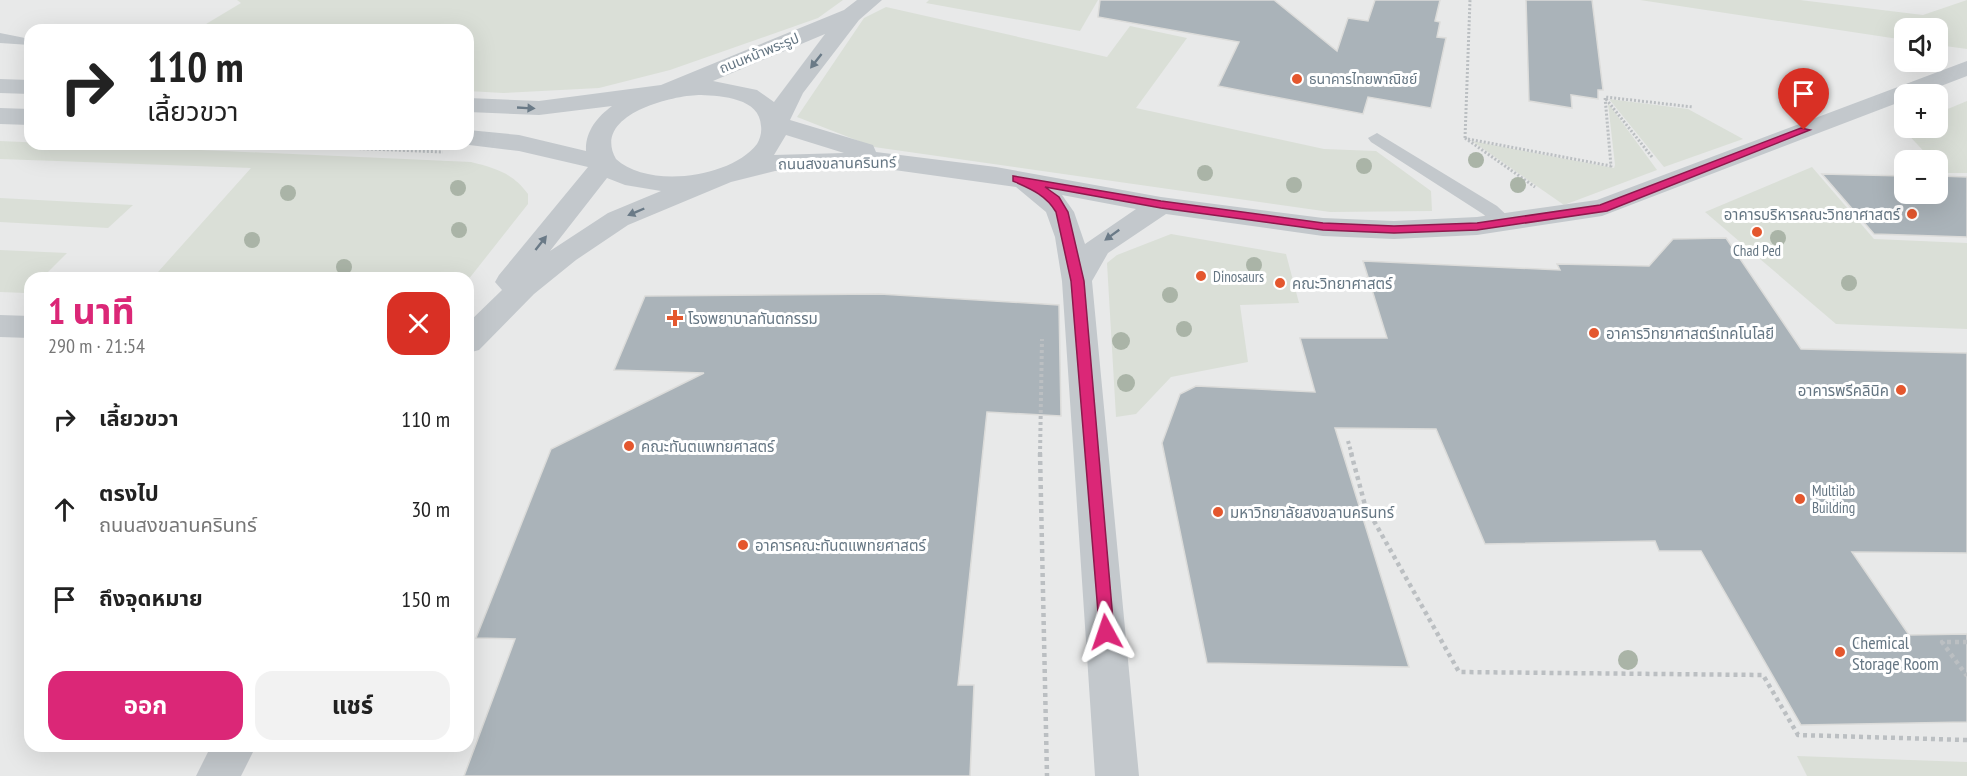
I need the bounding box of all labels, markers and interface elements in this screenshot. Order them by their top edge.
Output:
map controls [1894,18,1948,204]
button: sound [1894,18,1948,72]
street label: ถนนหน้าพระรูป [716,29,802,77]
text: 110 m [147,39,244,94]
icon: right [48,48,126,126]
one-way arrow [810,54,822,69]
pin [1778,68,1829,130]
place label: ธนาคารไทยพาณิชย์ [1309,70,1417,88]
marker: ธนาคารไทยพาณิชย์ [1290,72,1304,86]
icon: arrive [1787,77,1820,110]
button: + [1894,84,1948,138]
text: เลี้ยวขวา [147,94,238,128]
one-way arrow [517,103,536,112]
button: − [1894,150,1948,204]
street label: ถนนสงขลานครินทร์ [778,152,897,174]
place label: อาคารบริหารคณะวิทยาศาสตร์ [1724,205,1901,224]
marker: อาคารบริหารคณะวิทยาศาสตร์ [1905,207,1919,221]
one-way arrow [627,208,645,217]
marker: Chad Ped [1750,225,1764,239]
one-way arrow [1104,229,1120,241]
one-way arrow [534,235,546,250]
place label: Chad Ped [1733,241,1781,260]
place label: Dinosaurs [1213,267,1264,286]
marker: Dinosaurs [1194,269,1208,283]
place label: คณะวิทยาศาสตร์ [1292,274,1393,293]
marker: คณะวิทยาศาสตร์ [1273,276,1287,290]
text: 1 นาที [48,287,135,334]
button: close [387,292,450,355]
marker: โรงพยาบาลทันตกรรม [666,309,684,327]
place label: โรงพยาบาลทันตกรรม [688,309,818,328]
place label: อาคารวิทยาศาสตร์เทคโนโลยี [1606,324,1774,343]
marker: อาคารวิทยาศาสตร์เทคโนโลยี [1587,326,1601,340]
text: 290 m · 21:54 [48,333,145,359]
place label: อาคารพรีคลินิค [1798,381,1889,400]
marker: อาคารพรีคลินิค [1894,383,1908,397]
icon: right [48,403,81,436]
text: เลี้ยวขวา [99,404,179,432]
text: 110 m [401,405,450,433]
place label: คณะทันตแพทยศาสตร์ [641,437,775,456]
marker: คณะทันตแพทยศาสตร์ [622,439,636,453]
text: ตรงไป [99,479,159,507]
place label: Multilab Building [1812,481,1855,517]
marker: Multilab Building [1793,492,1807,506]
icon: ahead [48,493,81,526]
text: 30 m [411,495,450,523]
place label: มหาวิทยาลัยสงขลานครินทร์ [1230,503,1395,522]
marker: มหาวิทยาลัยสงขลานครินทร์ [1211,505,1225,519]
text: ถนนสงขลานครินทร์ [99,512,257,538]
place label: อาคารคณะทันตแพทยศาสตร์ [755,536,926,555]
marker: อาคารคณะทันตแพทยศาสตร์ [736,538,750,552]
icon: arrive [48,583,81,616]
text: ถึงจุดหมาย [99,584,203,612]
text: 150 m [401,585,450,613]
position arrow [1074,600,1138,664]
place label: Chemical Storage Room [1852,631,1939,675]
marker: Chemical Storage Room [1833,645,1847,659]
button: ออก [48,671,243,740]
button: แชร์ [255,671,450,740]

